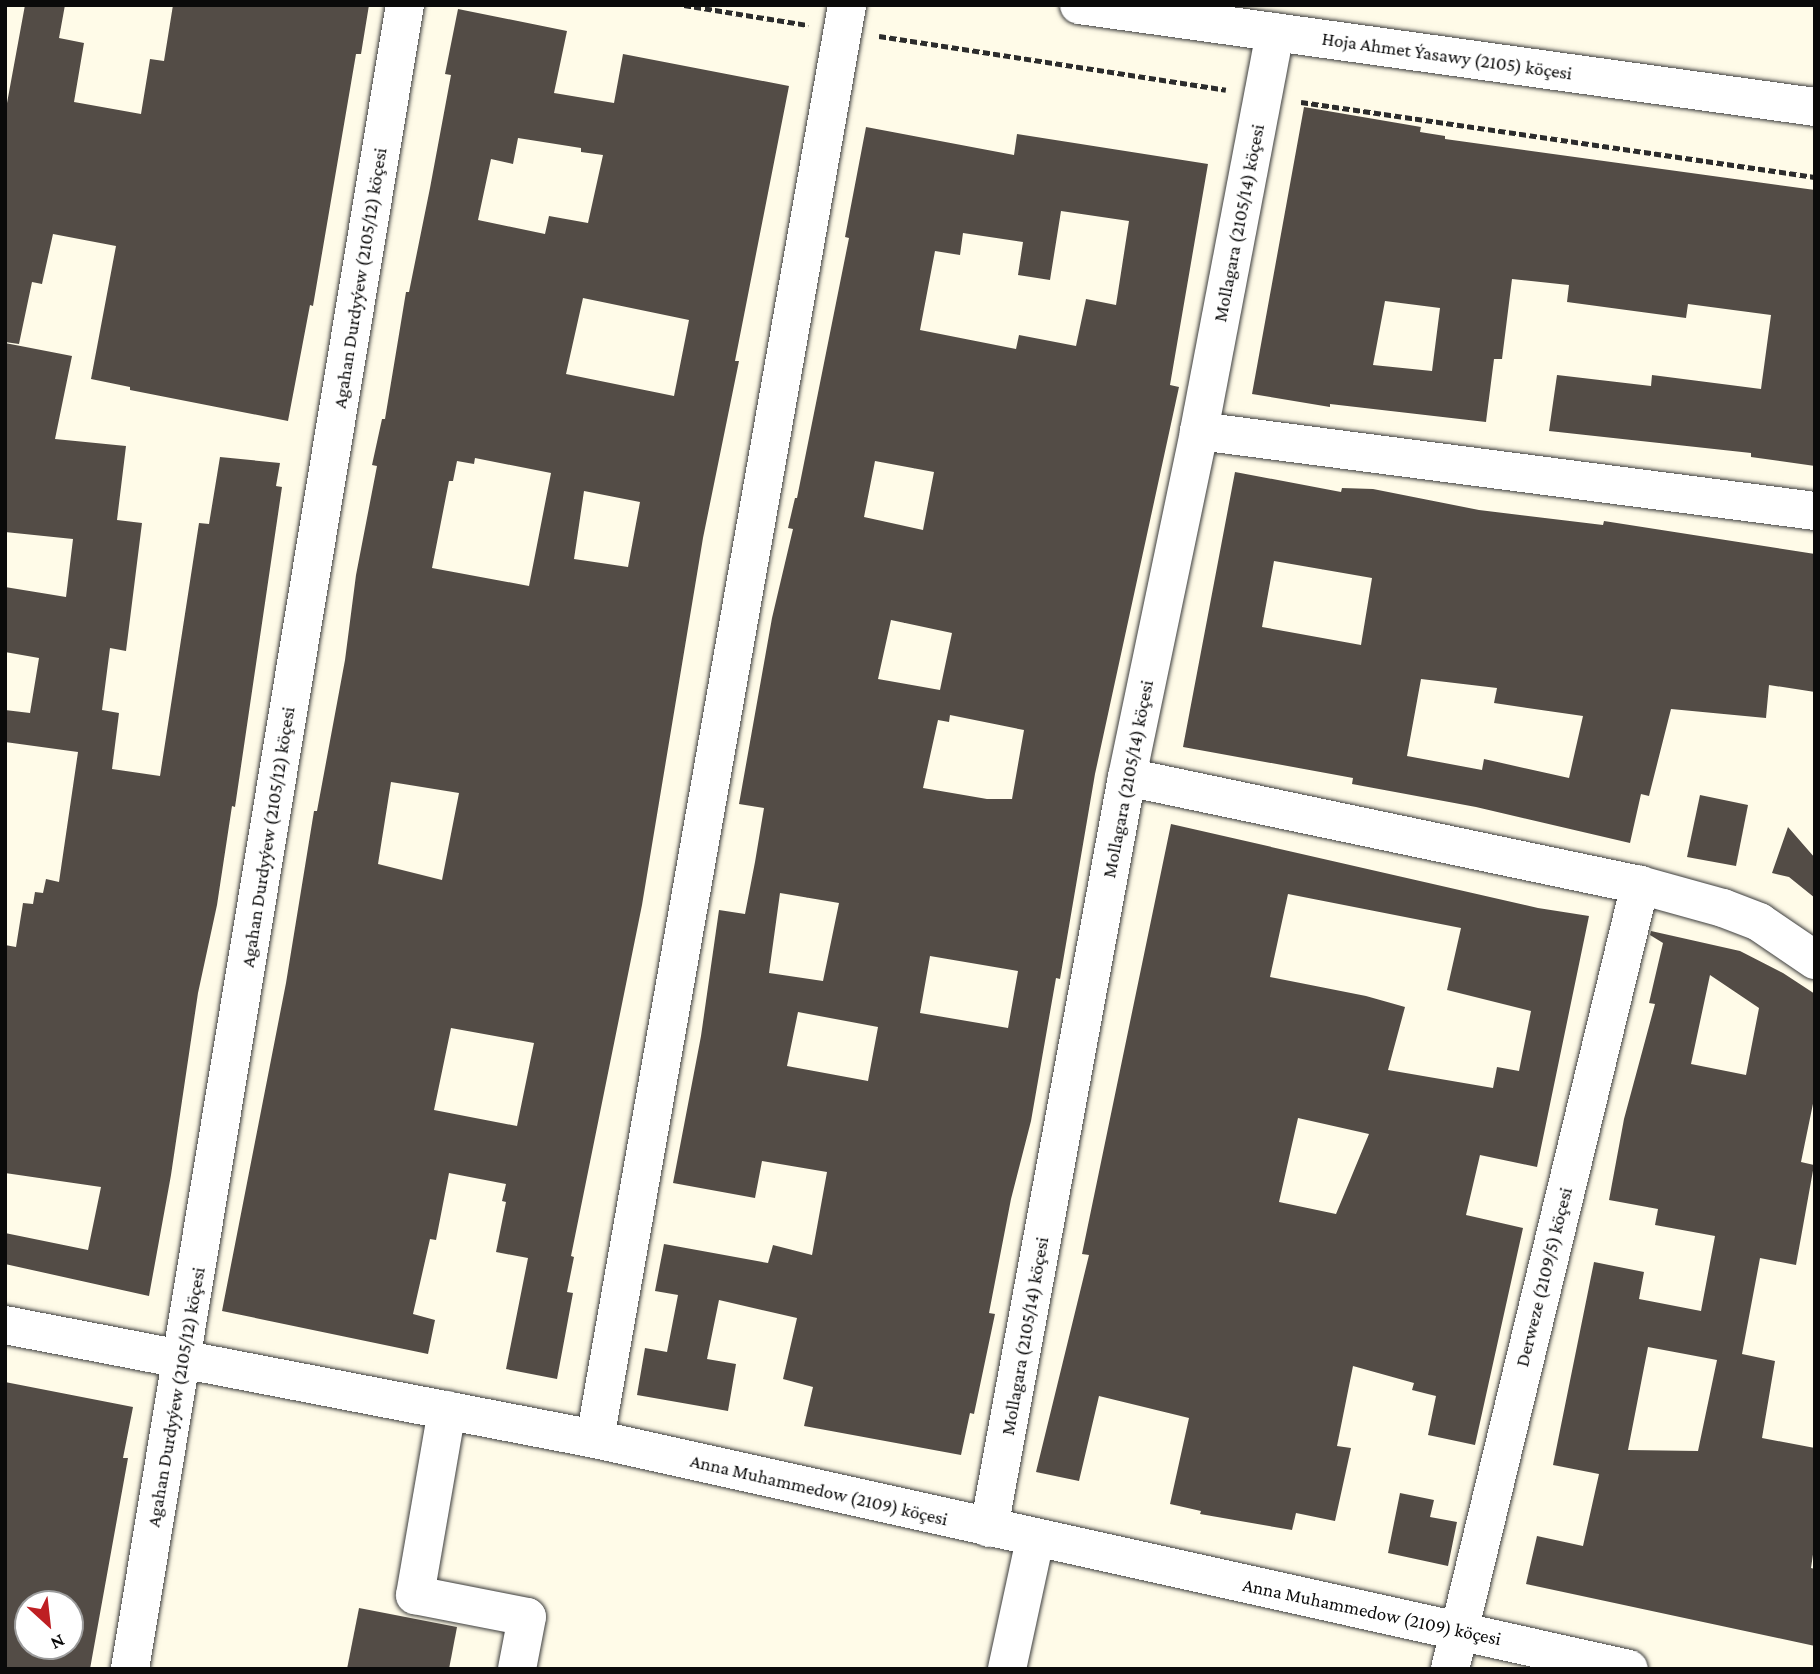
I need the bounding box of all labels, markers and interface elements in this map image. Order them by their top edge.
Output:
street label: Hoja Ahmet Ýasawy (2105) köçesi [1320,27,1574,85]
street label: Mollagara (2105/14) köçesi [1209,122,1269,324]
street label: Agahan Durdyýew (2105/12) köçesi [328,146,392,410]
street label: Mollagara (2105/14) köçesi [1098,678,1158,880]
street label: Agahan Durdyýew (2105/12) köçesi [236,705,300,969]
street label: Derweze (2109/5) köçesi [1511,1185,1577,1369]
street label: Mollagara (2105/14) köçesi [996,1235,1054,1437]
street label: Agahan Durdyýew (2105/12) köçesi [142,1265,210,1529]
street label: Anna Muhammedow (2109) köçesi [688,1449,950,1531]
street label: Anna Muhammedow (2109) köçesi [1241,1573,1503,1651]
north arrow [14,1590,84,1660]
text: N [47,1630,68,1655]

